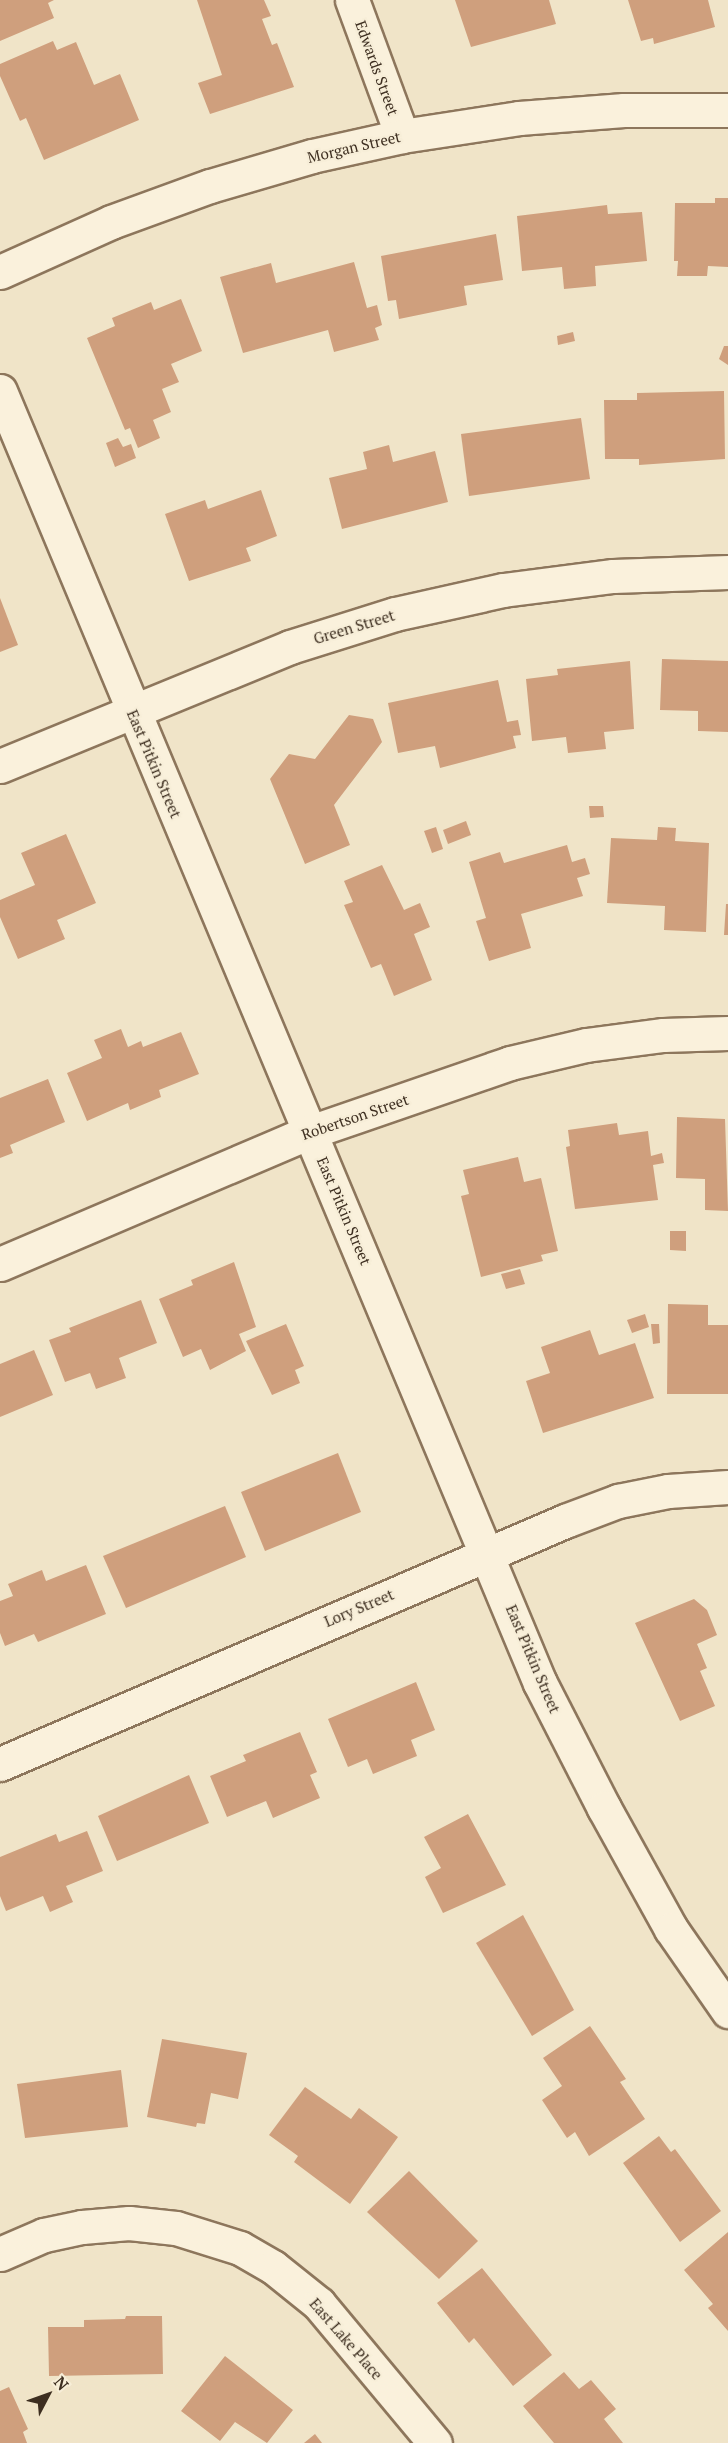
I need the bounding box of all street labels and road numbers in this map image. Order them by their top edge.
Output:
street label: Edwards Street [351,18,403,118]
street label: Morgan Street [306,128,402,166]
street label: Green Street [311,606,397,648]
street label: East Pitkin Street [123,707,185,821]
street label: Robertson Street [299,1090,411,1144]
street label: East Pitkin Street [313,1154,375,1268]
street label: Lory Street [322,1585,396,1631]
street label: East Pitkin Street [502,1602,564,1716]
street label: East Lake Place [306,2295,386,2383]

